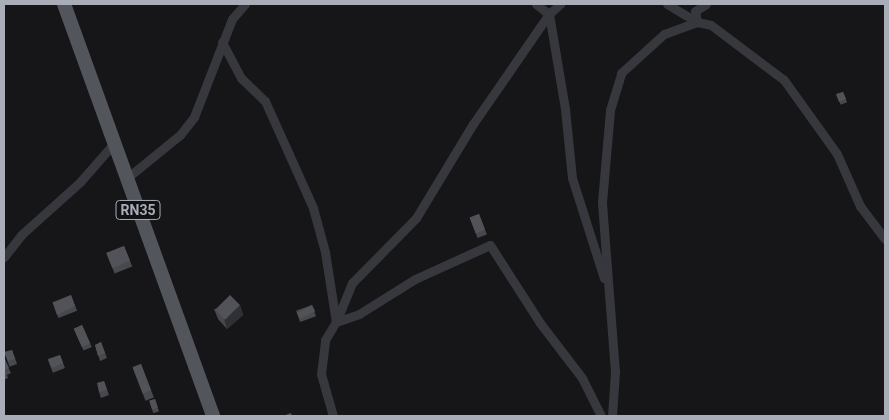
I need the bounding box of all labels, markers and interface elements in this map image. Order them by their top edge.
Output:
road number: RN35 [116,198,160,222]

